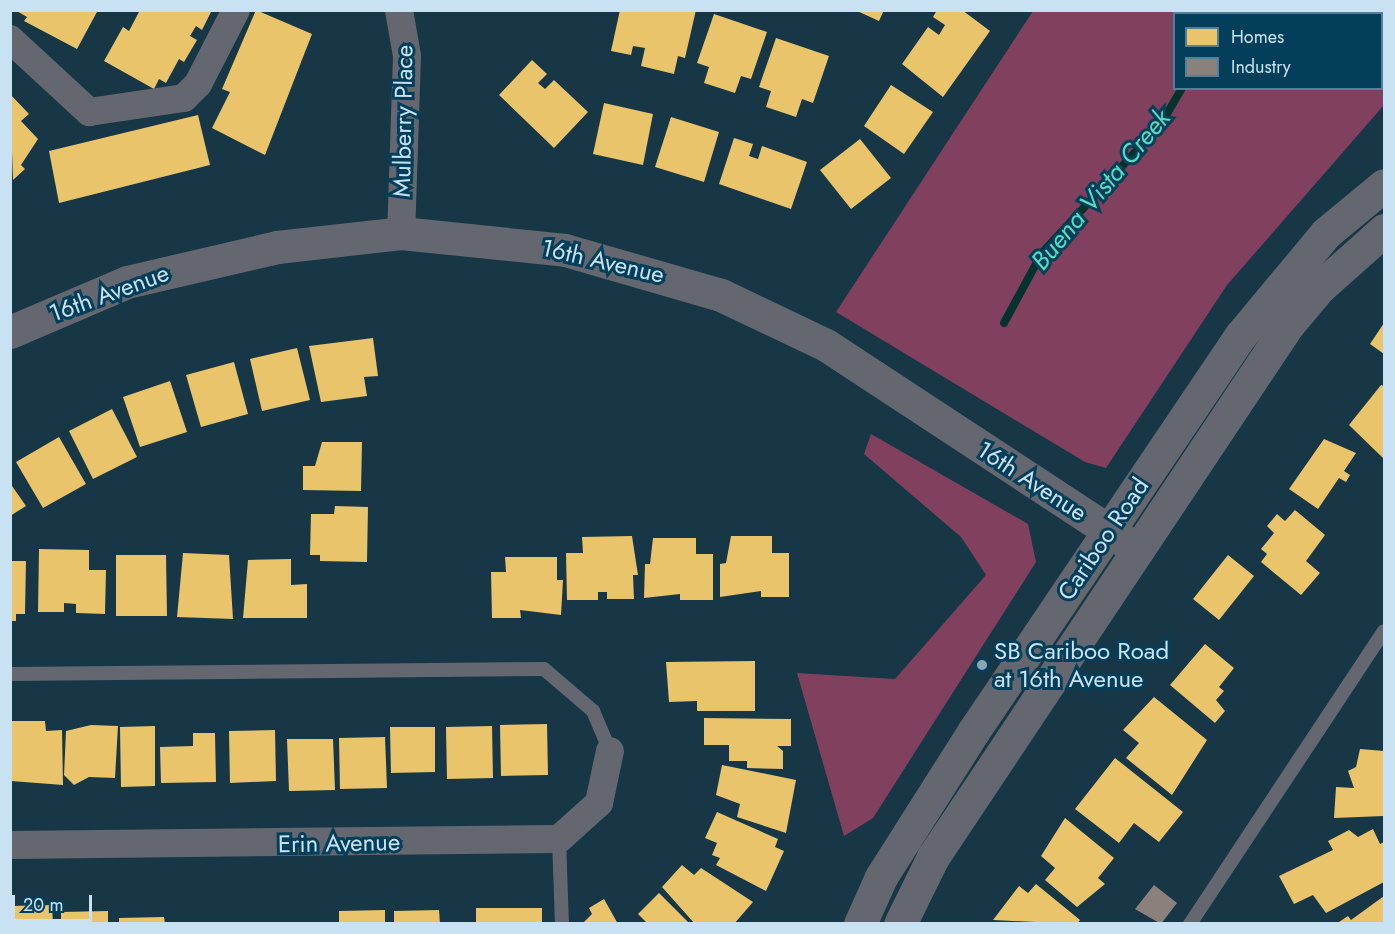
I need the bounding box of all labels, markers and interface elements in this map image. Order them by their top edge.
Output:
legend [1173,12,1383,90]
text: Homes [1231,24,1284,50]
street label: Mulberry Place [387,44,419,198]
text: Industry [1231,54,1291,80]
water label: Buena Vista Creek [1025,103,1177,277]
street label: 16th Avenue [539,233,667,289]
street label: 16th Avenue [45,258,173,328]
street label: 16th Avenue [972,435,1092,527]
street label: Cariboo Road [1052,472,1154,606]
place label: SB Cariboo Road at 16th Avenue [994,637,1169,693]
marker: SB Cariboo Road at 16th Avenue [975,658,989,672]
street label: Erin Avenue [278,828,400,858]
scale bar [15,883,94,921]
text: 20 m [23,892,63,918]

